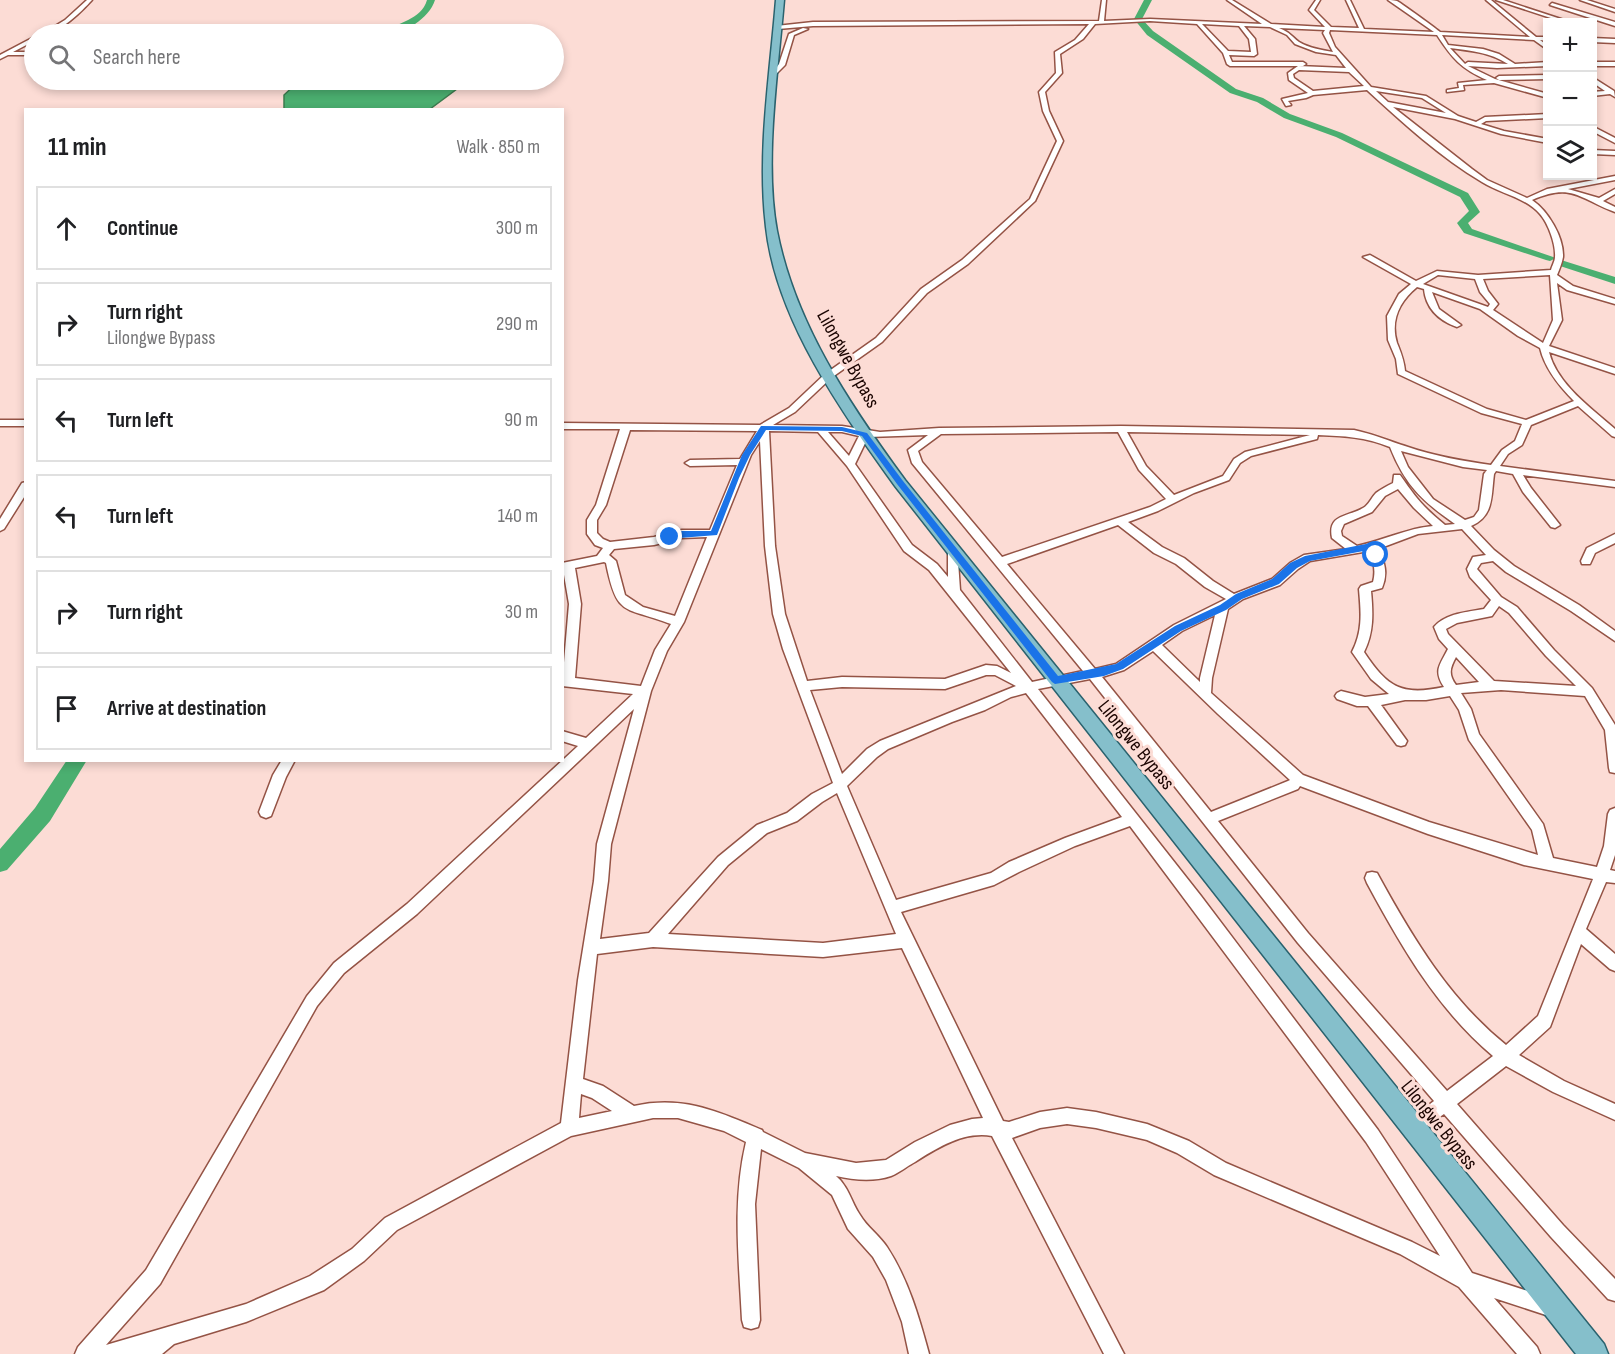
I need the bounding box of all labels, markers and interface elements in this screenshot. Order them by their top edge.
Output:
map controls [1543,18,1597,180]
button: + [1543,18,1597,72]
search box [24,24,564,90]
icon: search [45,41,78,74]
text: Search here [93,44,180,71]
button: − [1543,72,1597,126]
button: layers [1543,126,1597,180]
text: 11 min [48,132,107,163]
text: Walk · 850 m [456,135,540,159]
icon: ahead [50,212,83,245]
text: Continue [107,215,178,242]
text: 300 m [496,216,538,240]
text: Turn right [107,299,183,326]
street label: Lilongwe Bypass [811,306,885,412]
icon: right [50,308,83,341]
text: 290 m [496,312,538,336]
text: Lilongwe Bypass [107,326,215,350]
icon: left [50,404,83,437]
text: Turn left [107,407,173,434]
text: 90 m [504,408,538,432]
icon: left [50,500,83,533]
text: Turn left [107,503,173,530]
text: 140 m [498,504,538,528]
route end [656,523,682,549]
route start [1362,541,1388,567]
icon: right [50,596,83,629]
text: Turn right [107,599,183,626]
text: 30 m [505,600,538,624]
icon: arrive [50,692,83,725]
text: Arrive at destination [107,695,266,722]
street label: Lilongwe Bypass [1093,695,1179,795]
street label: Lilongwe Bypass [1396,1075,1482,1175]

